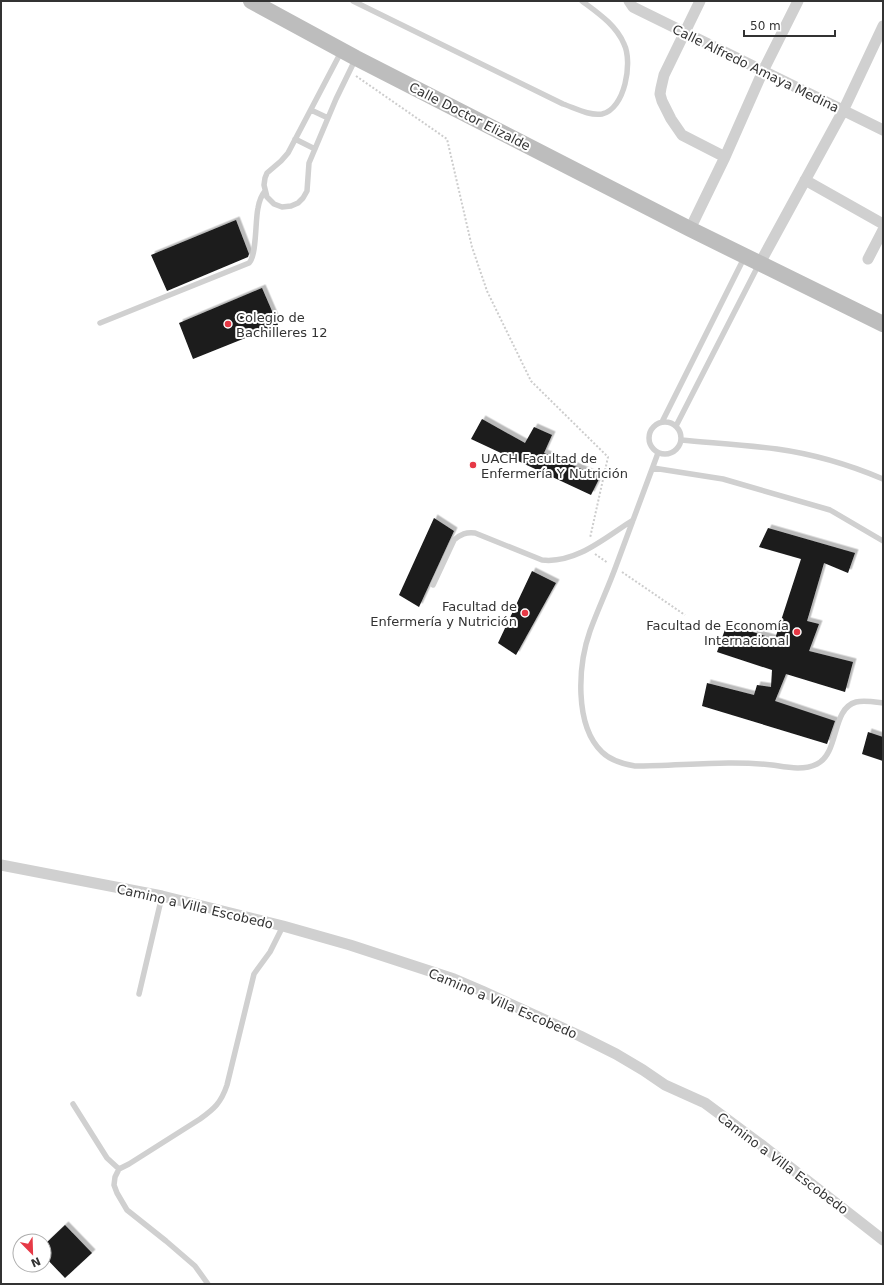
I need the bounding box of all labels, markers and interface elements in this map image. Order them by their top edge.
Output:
scale bar [744,12,835,38]
text: 50 m [750,19,781,33]
street label: Calle Alfredo Amaya Medina [670,21,842,115]
street label: Calle Doctor Elizalde [407,79,533,154]
place label: Colegio de Bachilleres 12 [236,310,328,340]
marker: Colegio de Bachilleres 12 [223,319,233,329]
place label: UACH Facultad de Enfermería Y Nutrición [481,451,628,481]
marker: UACH Facultad de Enfermería Y Nutrición [468,460,478,470]
place label: Facultad de Enfermería y Nutrición [370,599,517,629]
marker: Facultad de Enfermería y Nutrición [520,608,530,618]
place label: Facultad de Economía Internacional [646,618,789,648]
marker: Facultad de Economía Internacional [792,627,802,637]
street label: Camino a Villa Escobedo [115,881,274,932]
street label: Camino a Villa Escobedo [426,965,579,1042]
street label: Camino a Villa Escobedo [714,1109,851,1218]
north arrow [12,1233,52,1273]
text: N [29,1254,42,1270]

